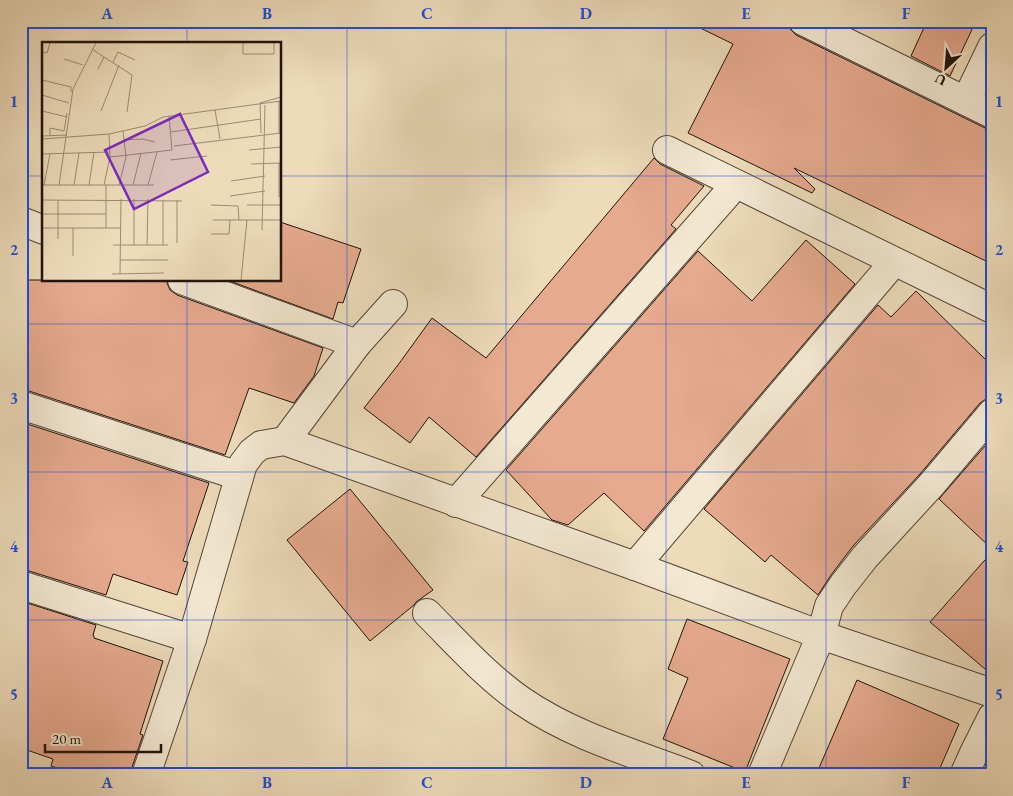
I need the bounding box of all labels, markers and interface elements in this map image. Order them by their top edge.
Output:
text: A [100,3,113,24]
text: B [262,3,272,24]
text: C [421,3,433,24]
text: D [580,3,592,24]
text: E [741,3,751,24]
text: F [902,3,911,24]
inset map [42,42,281,281]
north arrow [920,42,970,92]
text: U [931,69,949,90]
text: 1 [10,91,18,112]
text: 1 [995,91,1003,112]
text: 2 [10,239,19,260]
text: 2 [995,239,1004,260]
text: 3 [10,388,18,409]
text: 3 [995,388,1003,409]
text: 4 [10,536,19,557]
text: 4 [995,536,1004,557]
text: 5 [10,684,18,705]
text: 5 [995,684,1003,705]
scale bar [45,721,161,753]
text: 20 m [52,729,81,748]
text: A [100,772,113,793]
text: B [262,772,272,793]
text: C [421,772,433,793]
text: D [580,772,592,793]
text: E [741,772,751,793]
text: F [902,772,911,793]

